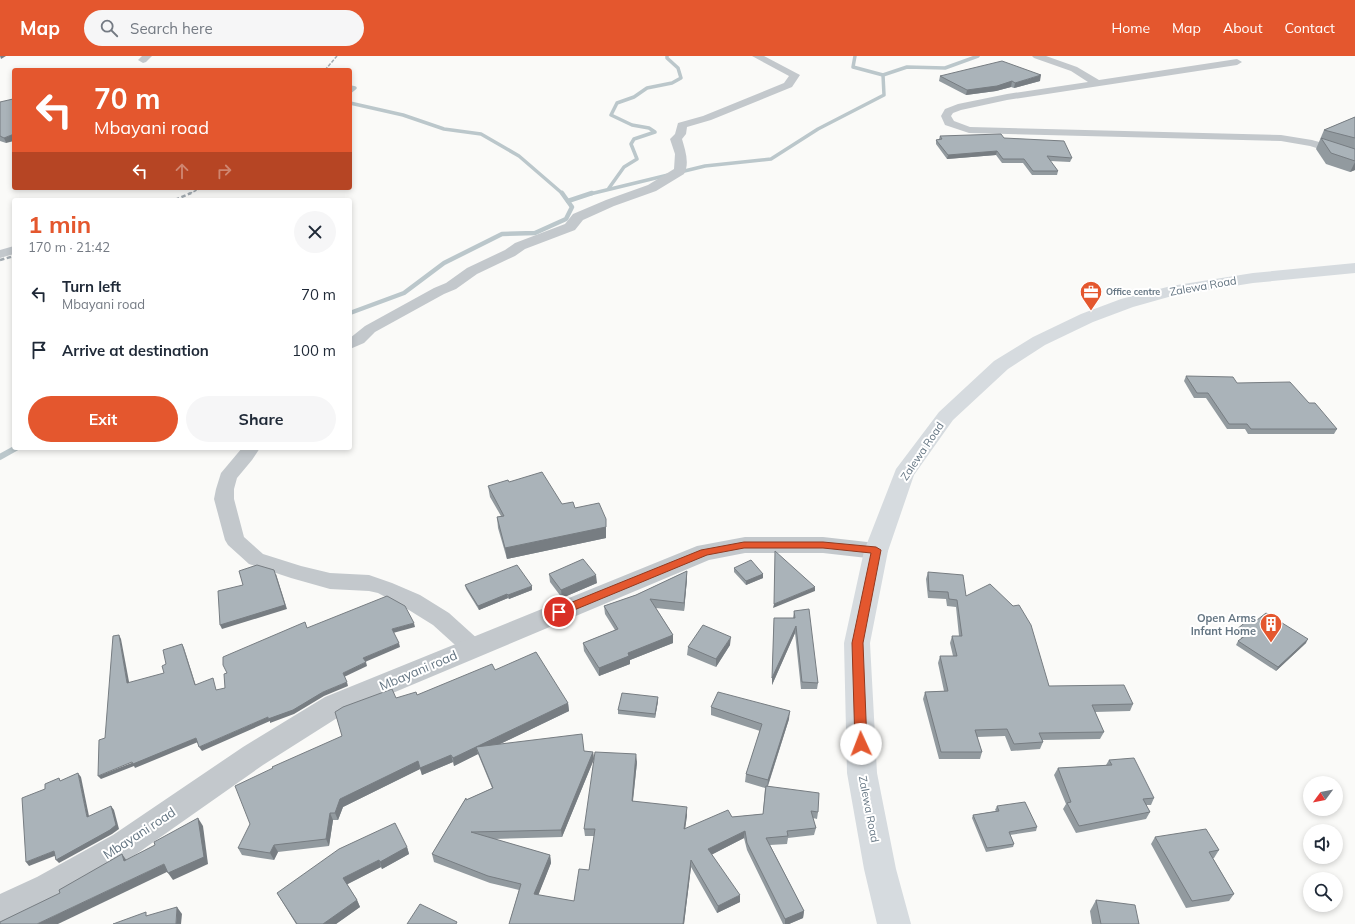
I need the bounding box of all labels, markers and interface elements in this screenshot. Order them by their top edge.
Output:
search box [84,10,364,46]
text: Map [20,16,60,40]
icon: search [98,17,120,39]
text: Search here [130,19,213,38]
text: Home [1111,19,1150,37]
text: Map [1172,19,1201,37]
text: About [1223,19,1263,37]
text: Contact [1285,19,1335,37]
text: 70 m [94,81,160,116]
icon: left [28,84,80,136]
text: Mbayani road [94,116,209,139]
icon: left [129,160,151,182]
icon: ahead [171,160,193,182]
icon: right [213,160,235,182]
text: 1 min [28,209,91,239]
button: close [294,211,336,253]
text: 170 m · 21:42 [28,239,110,255]
street label: Zalewa Road [1169,273,1237,299]
text: Turn left [62,277,121,296]
office icon: Office centre [1078,279,1104,312]
icon: left [28,283,50,305]
text: 70 m [301,285,336,304]
place label: Office centre [1106,286,1160,297]
text: Mbayani road [62,296,145,312]
icon: arrive [28,339,50,361]
text: Arrive at destination [62,341,209,360]
text: 100 m [292,341,336,360]
button: Exit [28,396,178,442]
button: Share [186,396,336,442]
street label: Zalewa Road [897,419,947,483]
pin [542,595,576,629]
icon: arrive [548,601,570,623]
place label: Open Arms Infant Home [1191,611,1256,638]
building icon: Open Arms Infant Home [1258,611,1284,644]
street label: Mbayani road [377,646,459,694]
position arrow [840,723,882,765]
street label: Zalewa Road [856,775,882,843]
north arrow [1303,776,1343,816]
map controls [1303,776,1343,912]
street label: Mbayani road [100,804,178,862]
button: sound [1303,824,1343,864]
button: search [1303,872,1343,912]

